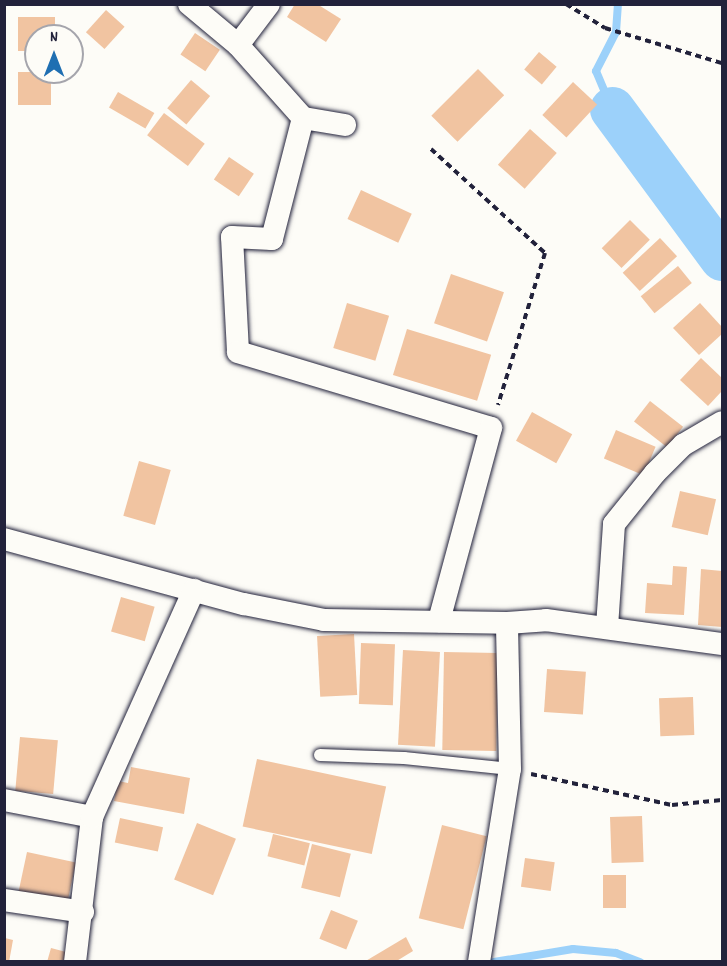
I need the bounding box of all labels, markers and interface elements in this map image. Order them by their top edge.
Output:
north arrow [24,24,84,84]
text: N [50,26,58,49]

